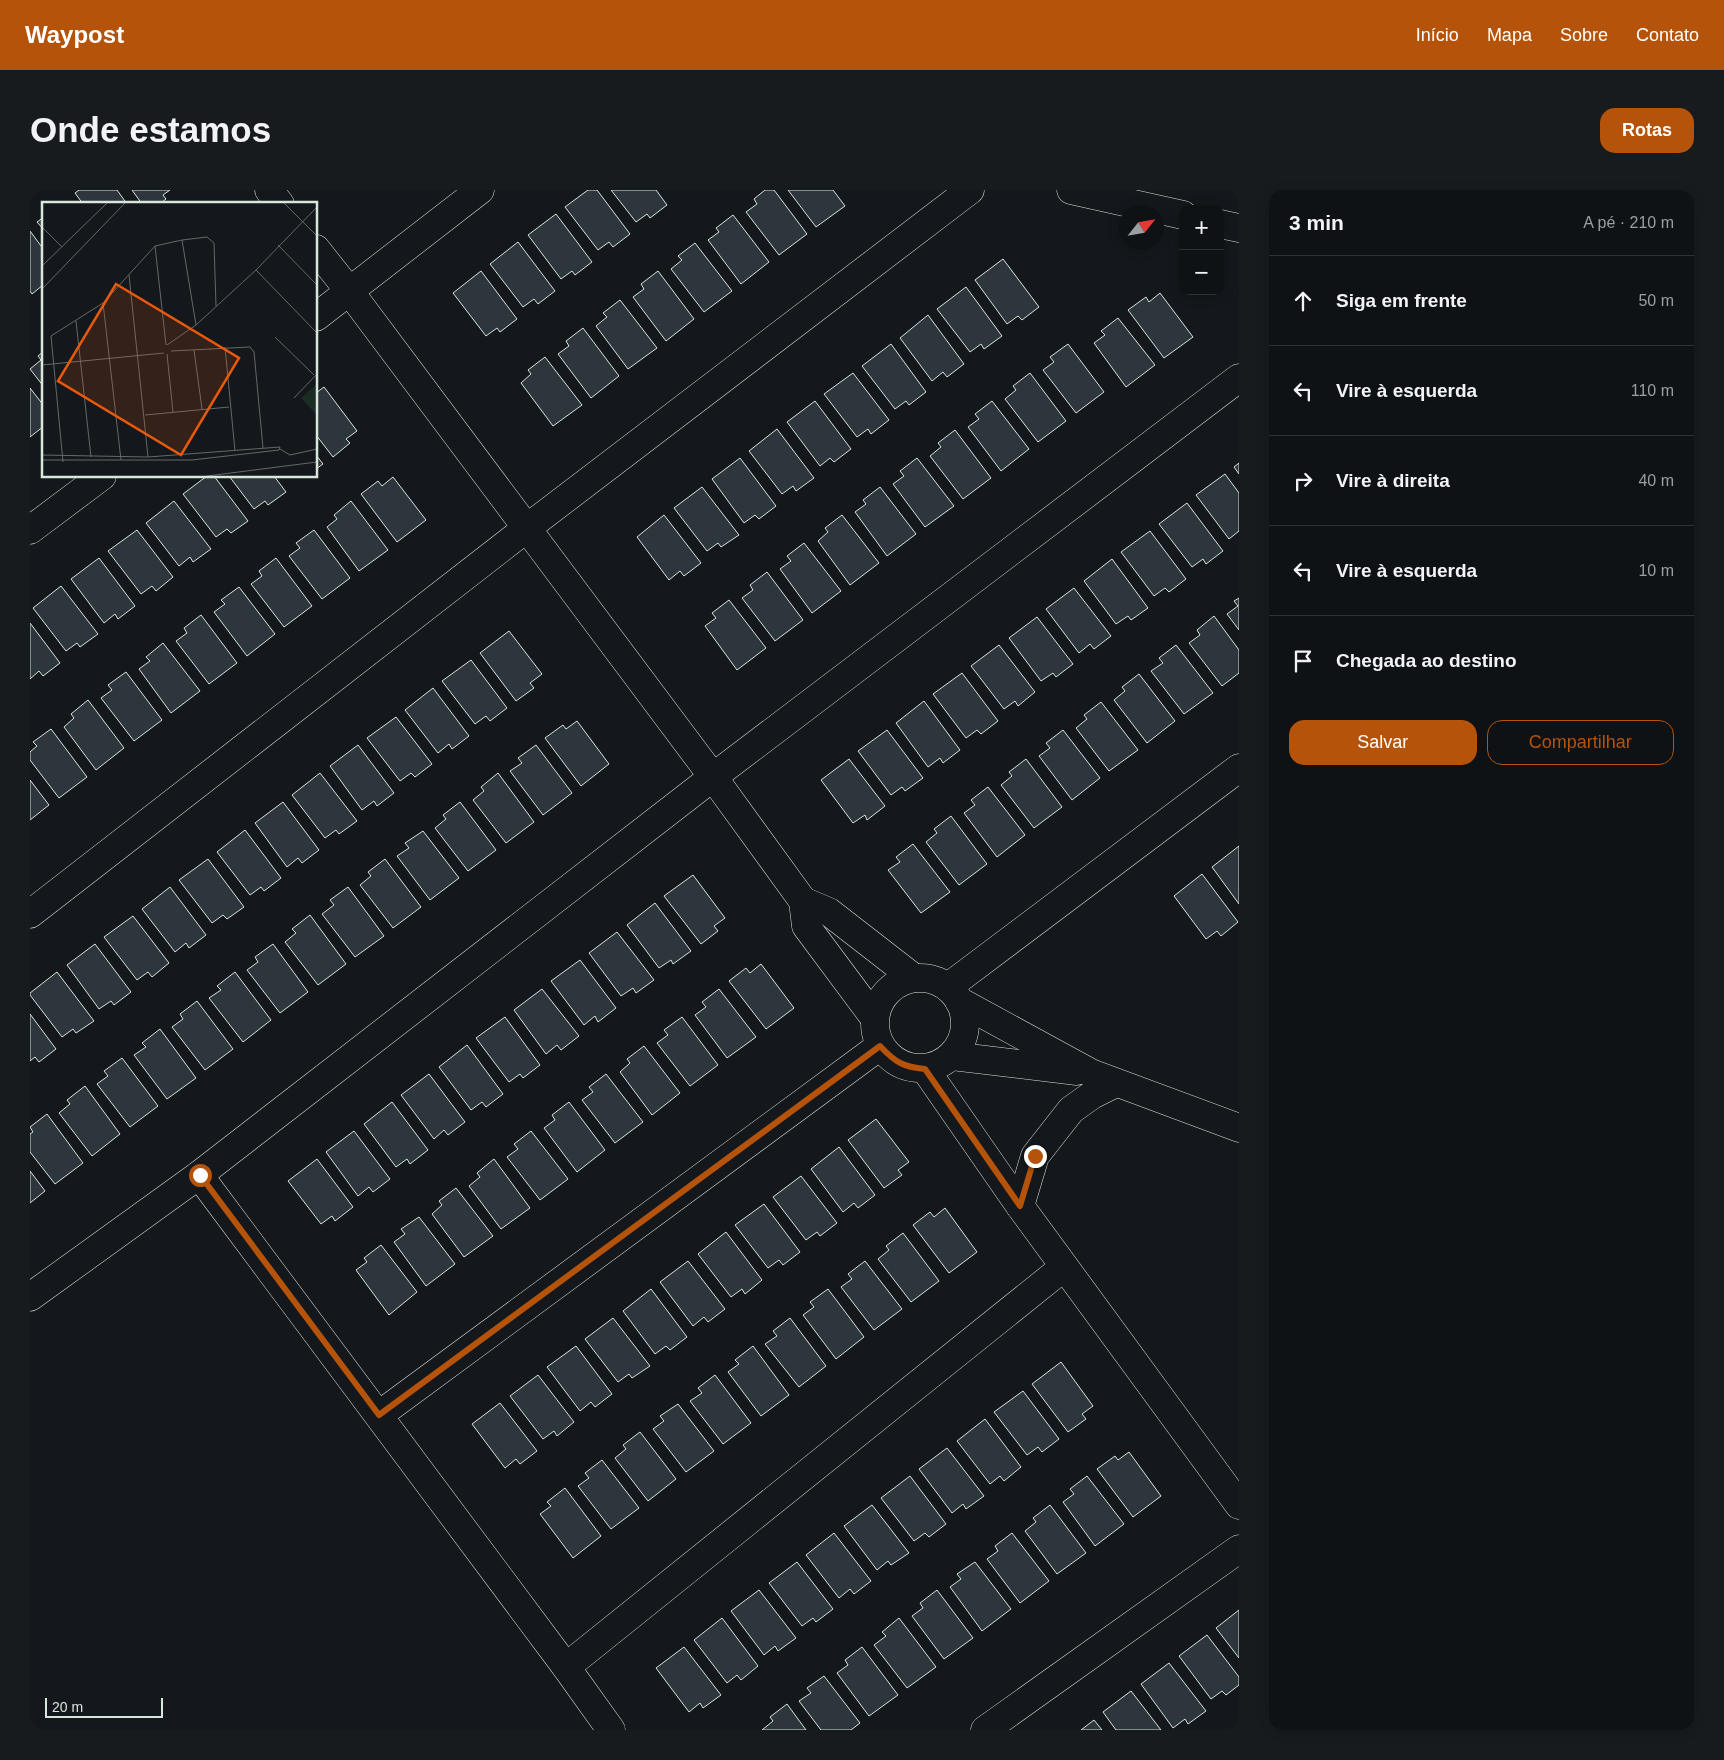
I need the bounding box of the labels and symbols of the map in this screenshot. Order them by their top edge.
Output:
inset map [42,202,318,478]
north arrow [1119,205,1164,250]
route end [1024,1145,1047,1168]
route start [189,1164,212,1187]
scale bar [45,1695,162,1718]

